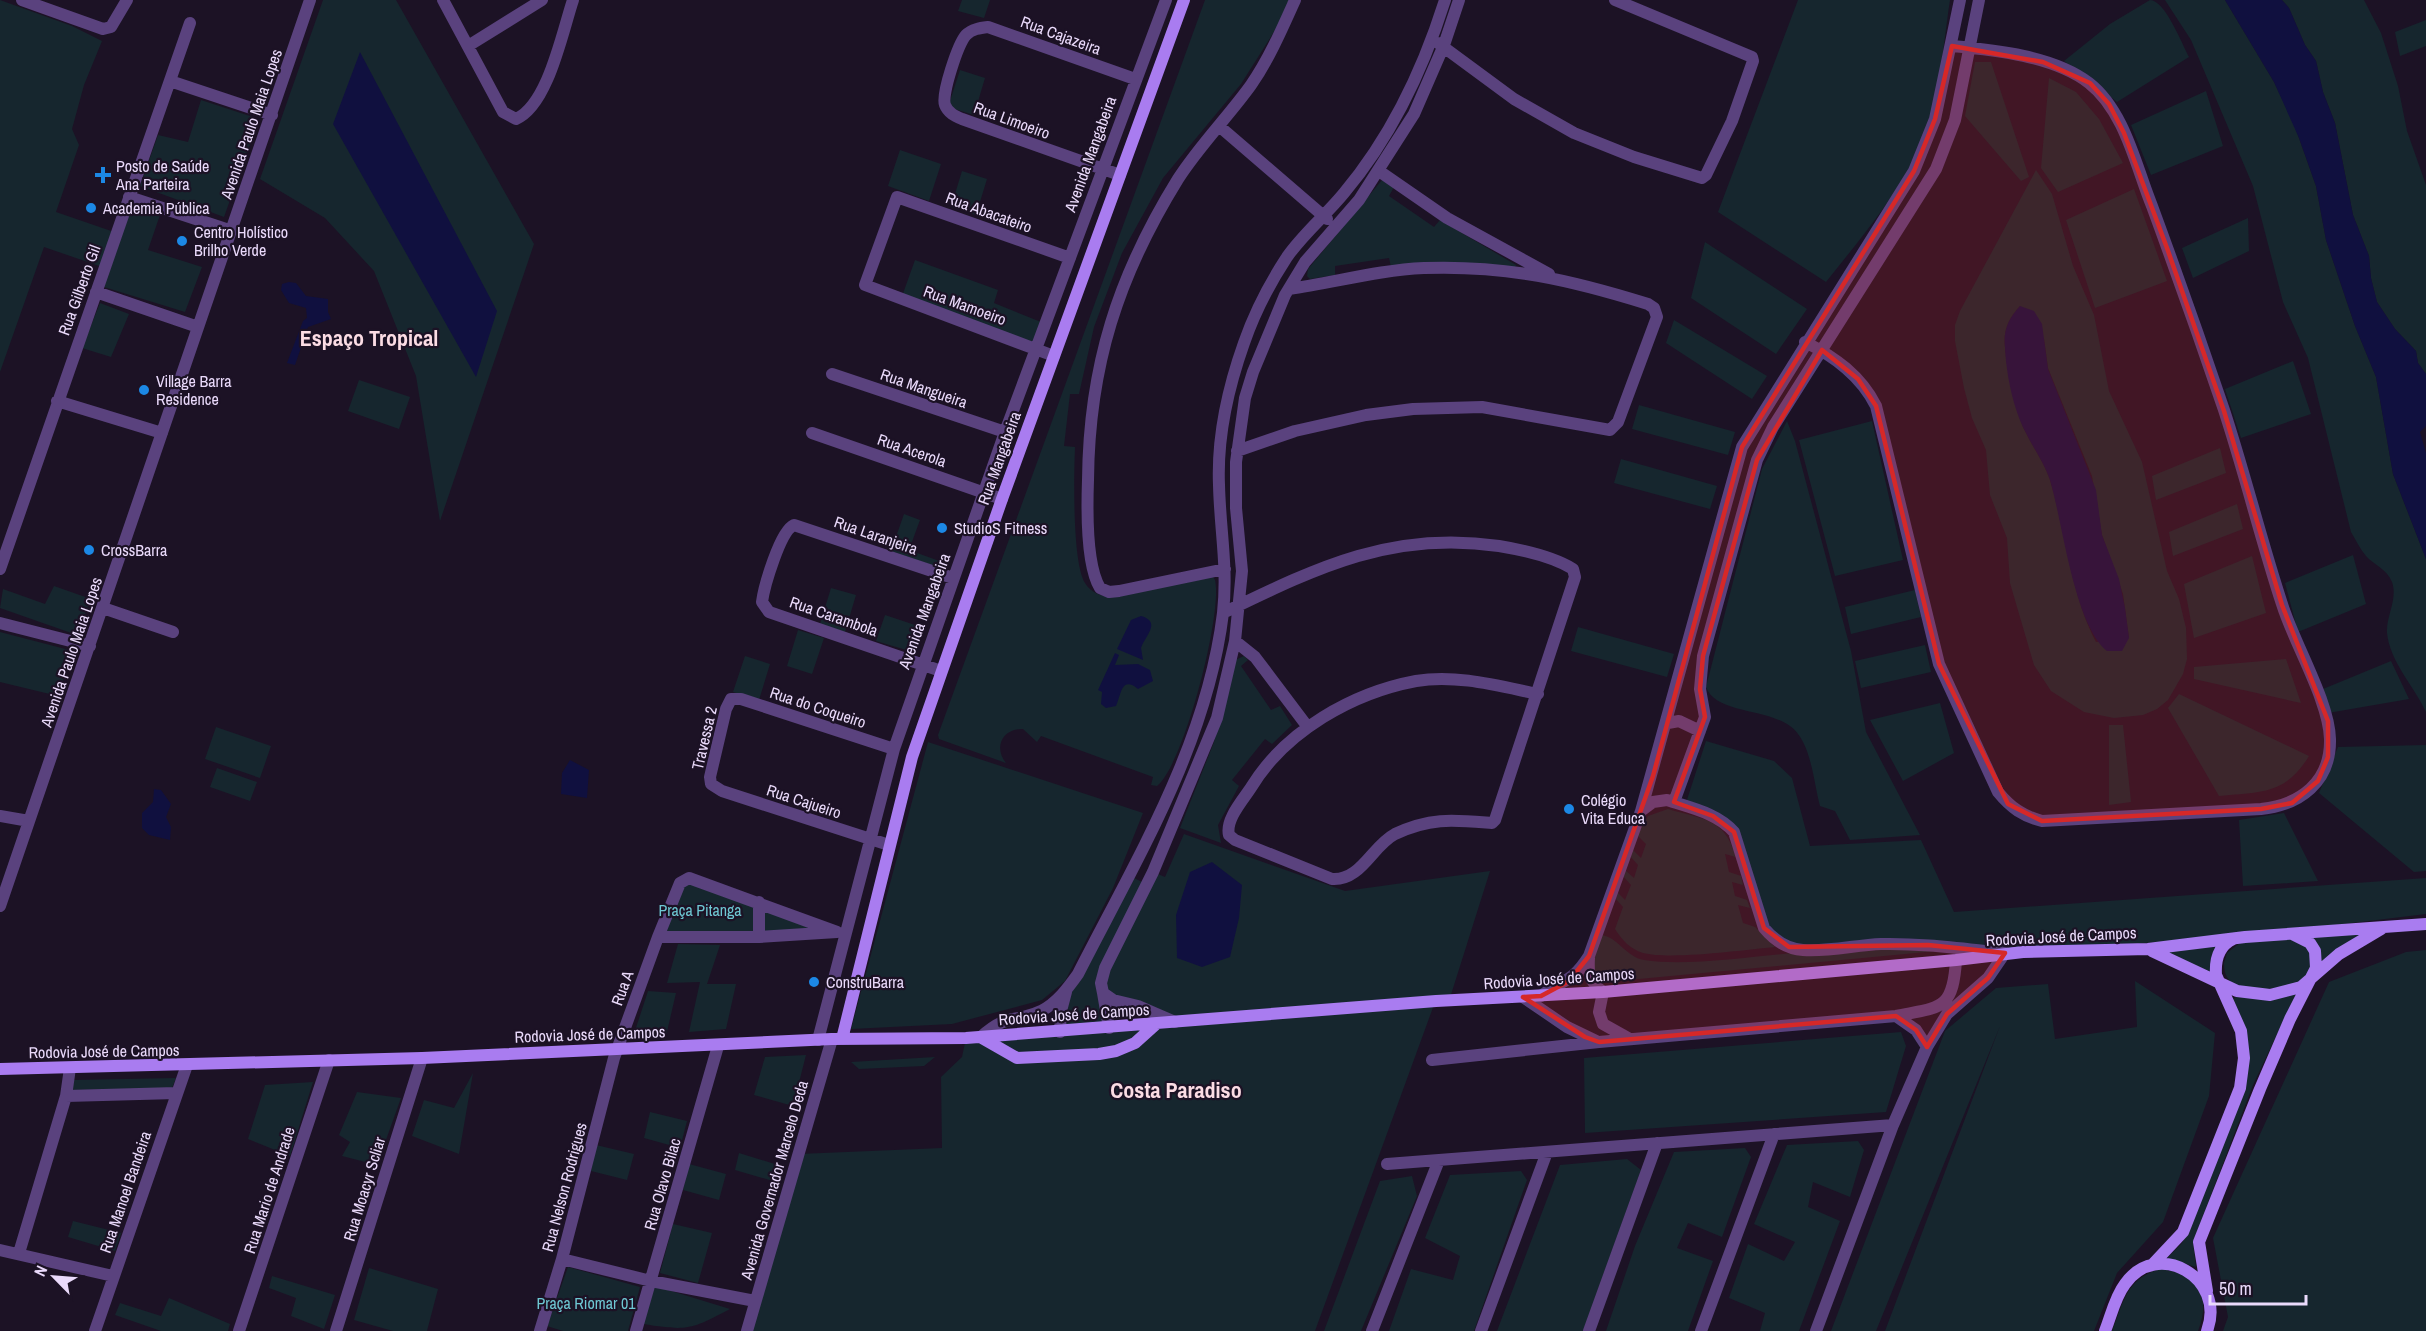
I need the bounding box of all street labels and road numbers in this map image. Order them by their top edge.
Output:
street label: Rua Cajazeira [1018,10,1105,60]
street label: Avenida Paulo Maia Lopes [215,46,287,203]
street label: Avenida Mangabeira [1059,92,1121,216]
street label: Rua Limoeiro [971,96,1053,144]
street label: Rua Abacateiro [943,186,1035,238]
street label: Rua Gilberto Gil [52,242,106,338]
street label: Rua Mamoeiro [920,280,1010,330]
street label: Rua Mangueira [878,363,971,413]
street label: Rua Mangabeira [972,408,1026,508]
street label: Rua Acerola [875,428,950,472]
street label: Rua Laranjeira [831,510,921,560]
street label: Avenida Mangabeira [893,549,955,673]
street label: Avenida Paulo Maia Lopes [35,574,107,731]
street label: Rua Carambola [787,591,882,642]
street label: Rua do Coqueiro [767,681,869,733]
street label: Travessa 2 [686,704,722,772]
street label: Rua Cajueiro [764,779,844,823]
street label: Rodovia José de Campos [1985,921,2137,951]
street label: Rodovia José de Campos [1483,962,1635,994]
street label: Rua A [606,967,639,1009]
street label: Rodovia José de Campos [998,998,1150,1030]
street label: Rodovia José de Campos [514,1020,666,1048]
street label: Rodovia José de Campos [28,1039,180,1063]
street label: Avenida Governador Marcelo Deda [735,1077,813,1283]
street label: Rua Nelson Rodrigues [536,1120,592,1254]
street label: Rua Mario de Andrade [238,1124,300,1256]
street label: Rua Manoel Bandeira [94,1127,156,1256]
street label: Rua Moacyr Scliar [338,1134,390,1244]
street label: Rua Olavo Bilac [638,1135,686,1233]

